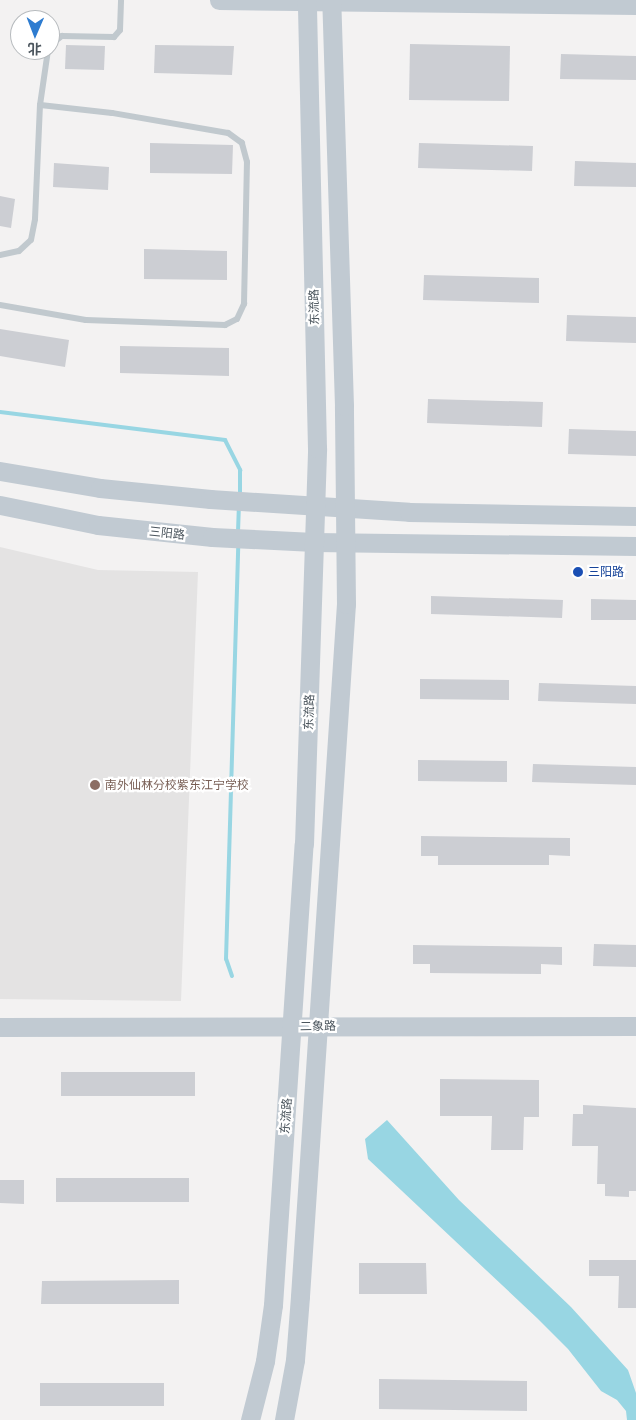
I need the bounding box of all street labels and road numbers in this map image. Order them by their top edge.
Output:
street label: 东流路 [306,289,322,325]
street label: 三阳路 [148,524,186,542]
street label: 东流路 [301,694,317,730]
street label: 二象路 [300,1018,336,1034]
street label: 东流路 [278,1098,294,1134]

